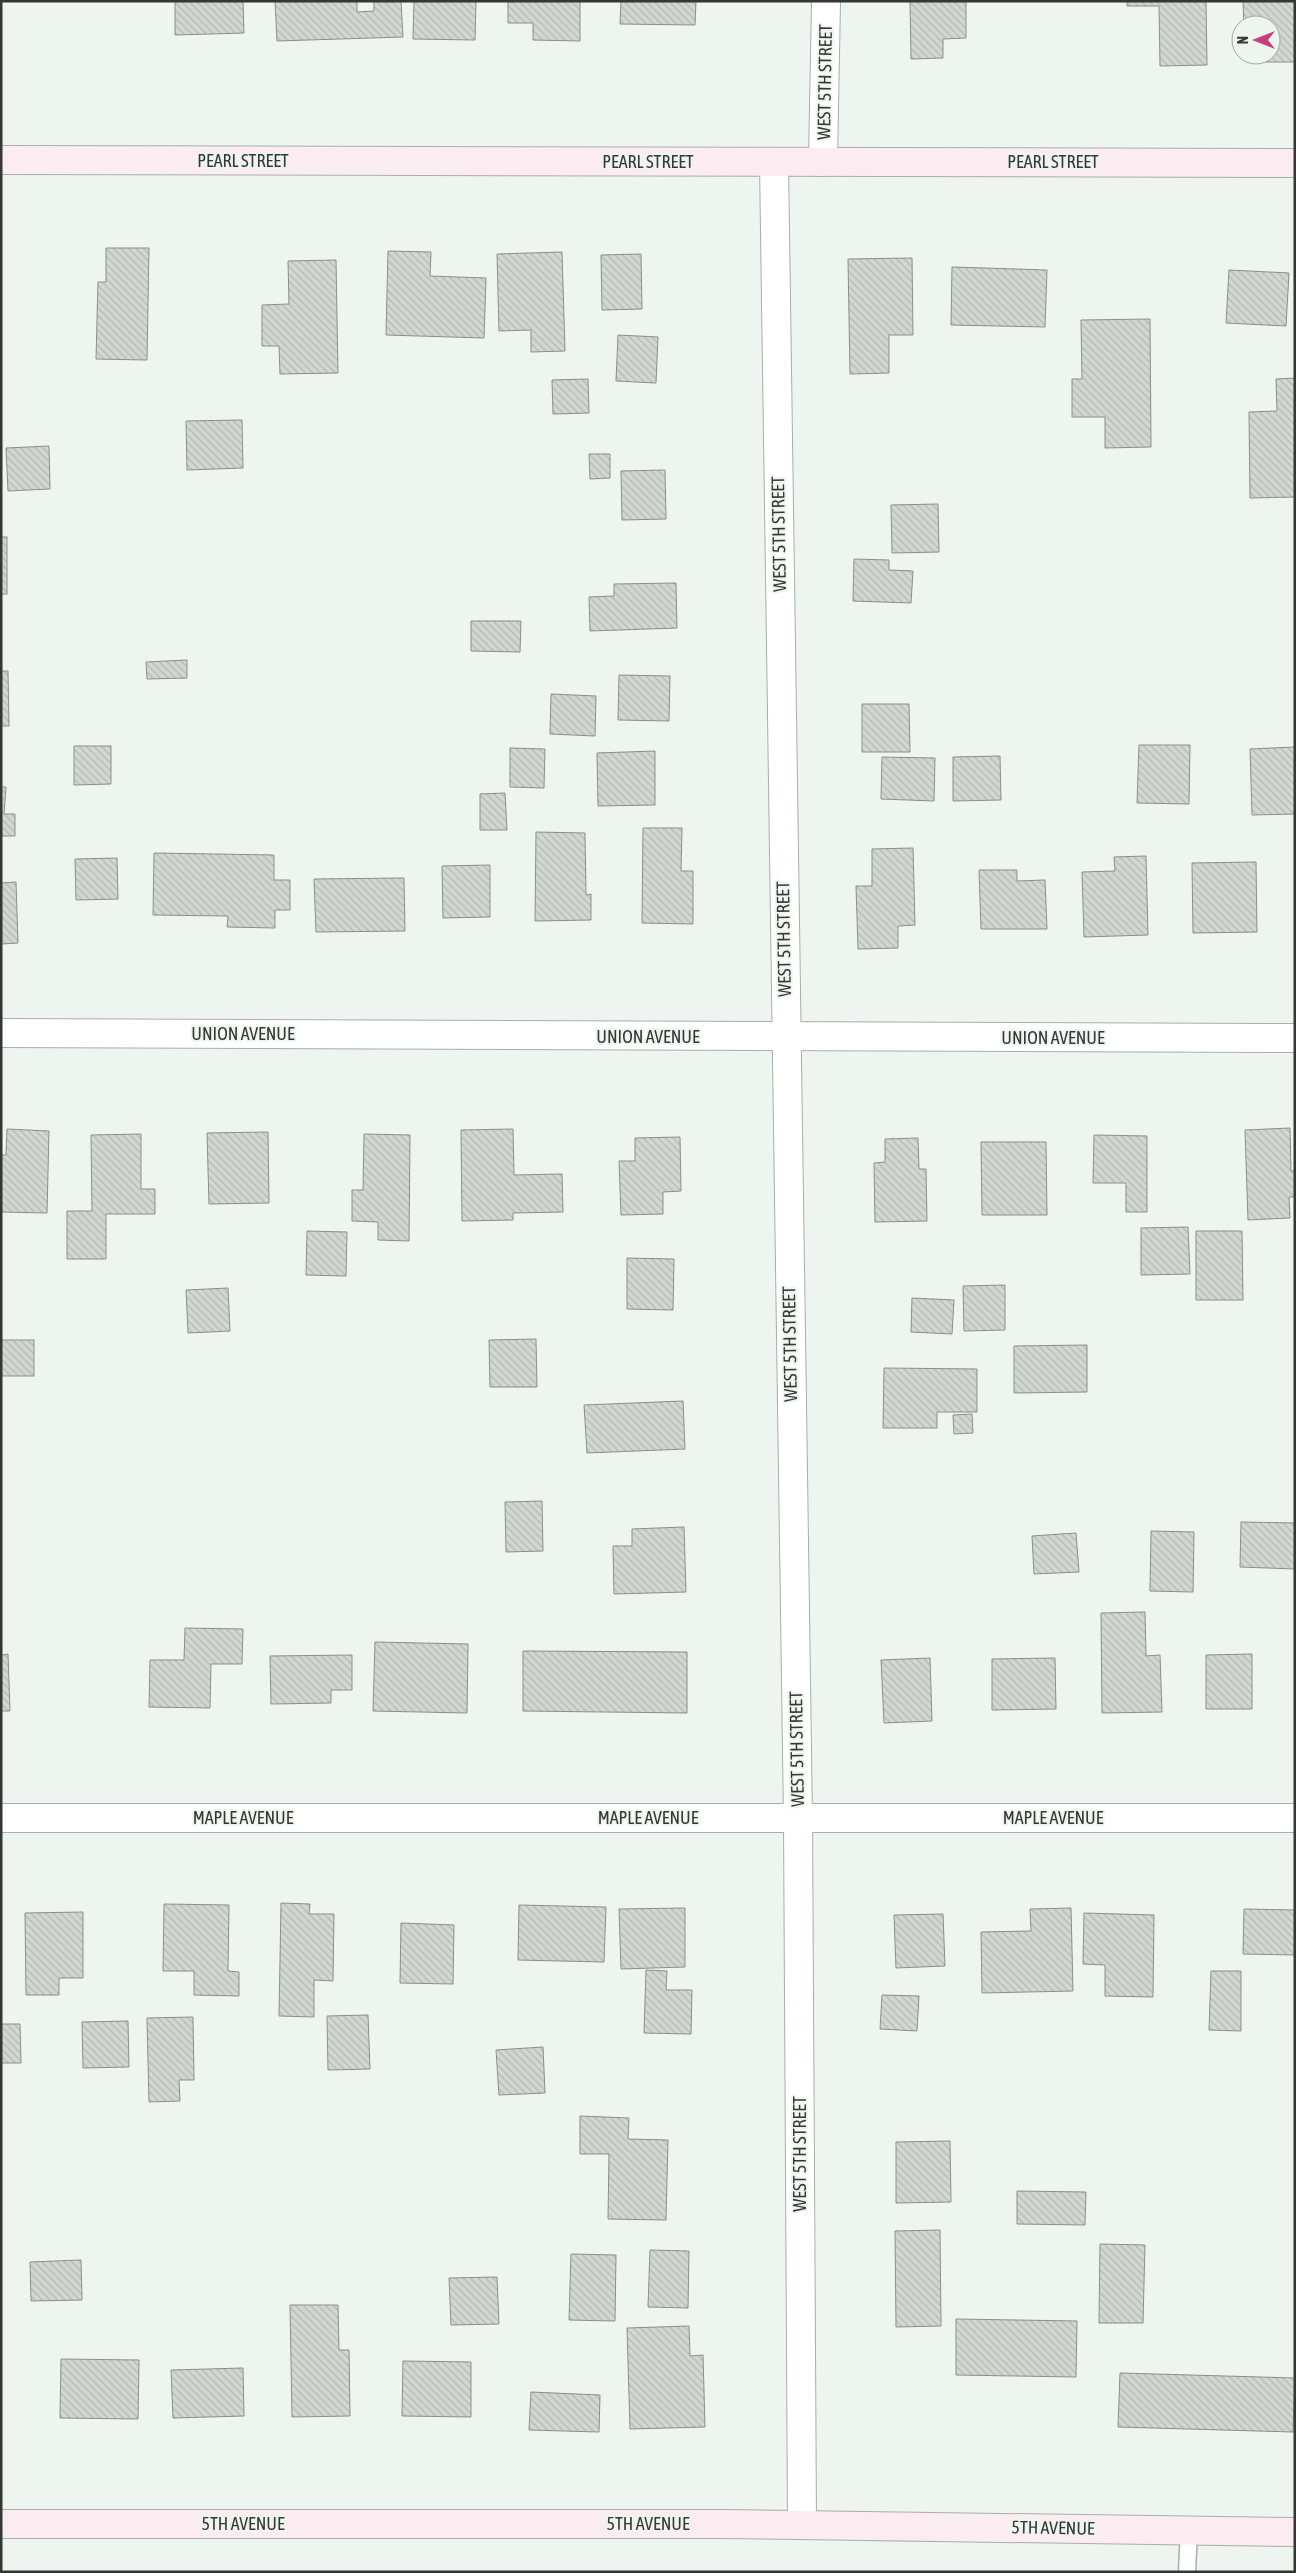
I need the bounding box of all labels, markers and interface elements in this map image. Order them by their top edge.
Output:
north arrow [1231,15,1281,65]
street label: WEST 5TH STREET [813,24,836,140]
text: N [1235,36,1251,44]
street label: PEARL STREET [197,150,289,171]
street label: PEARL STREET [602,151,694,172]
street label: PEARL STREET [1007,151,1099,172]
street label: WEST 5TH STREET [767,476,790,592]
street label: WEST 5TH STREET [772,881,795,997]
street label: UNION AVENUE [191,1023,295,1044]
street label: UNION AVENUE [596,1026,700,1047]
street label: UNION AVENUE [1001,1027,1105,1048]
street label: WEST 5TH STREET [778,1286,801,1402]
street label: WEST 5TH STREET [785,1691,808,1807]
street label: MAPLE AVENUE [193,1807,294,1828]
street label: MAPLE AVENUE [598,1807,699,1828]
street label: MAPLE AVENUE [1003,1807,1104,1828]
street label: WEST 5TH STREET [789,2096,810,2212]
street label: 5TH AVENUE [201,2513,285,2534]
street label: 5TH AVENUE [606,2513,690,2534]
street label: 5TH AVENUE [1011,2516,1095,2539]

